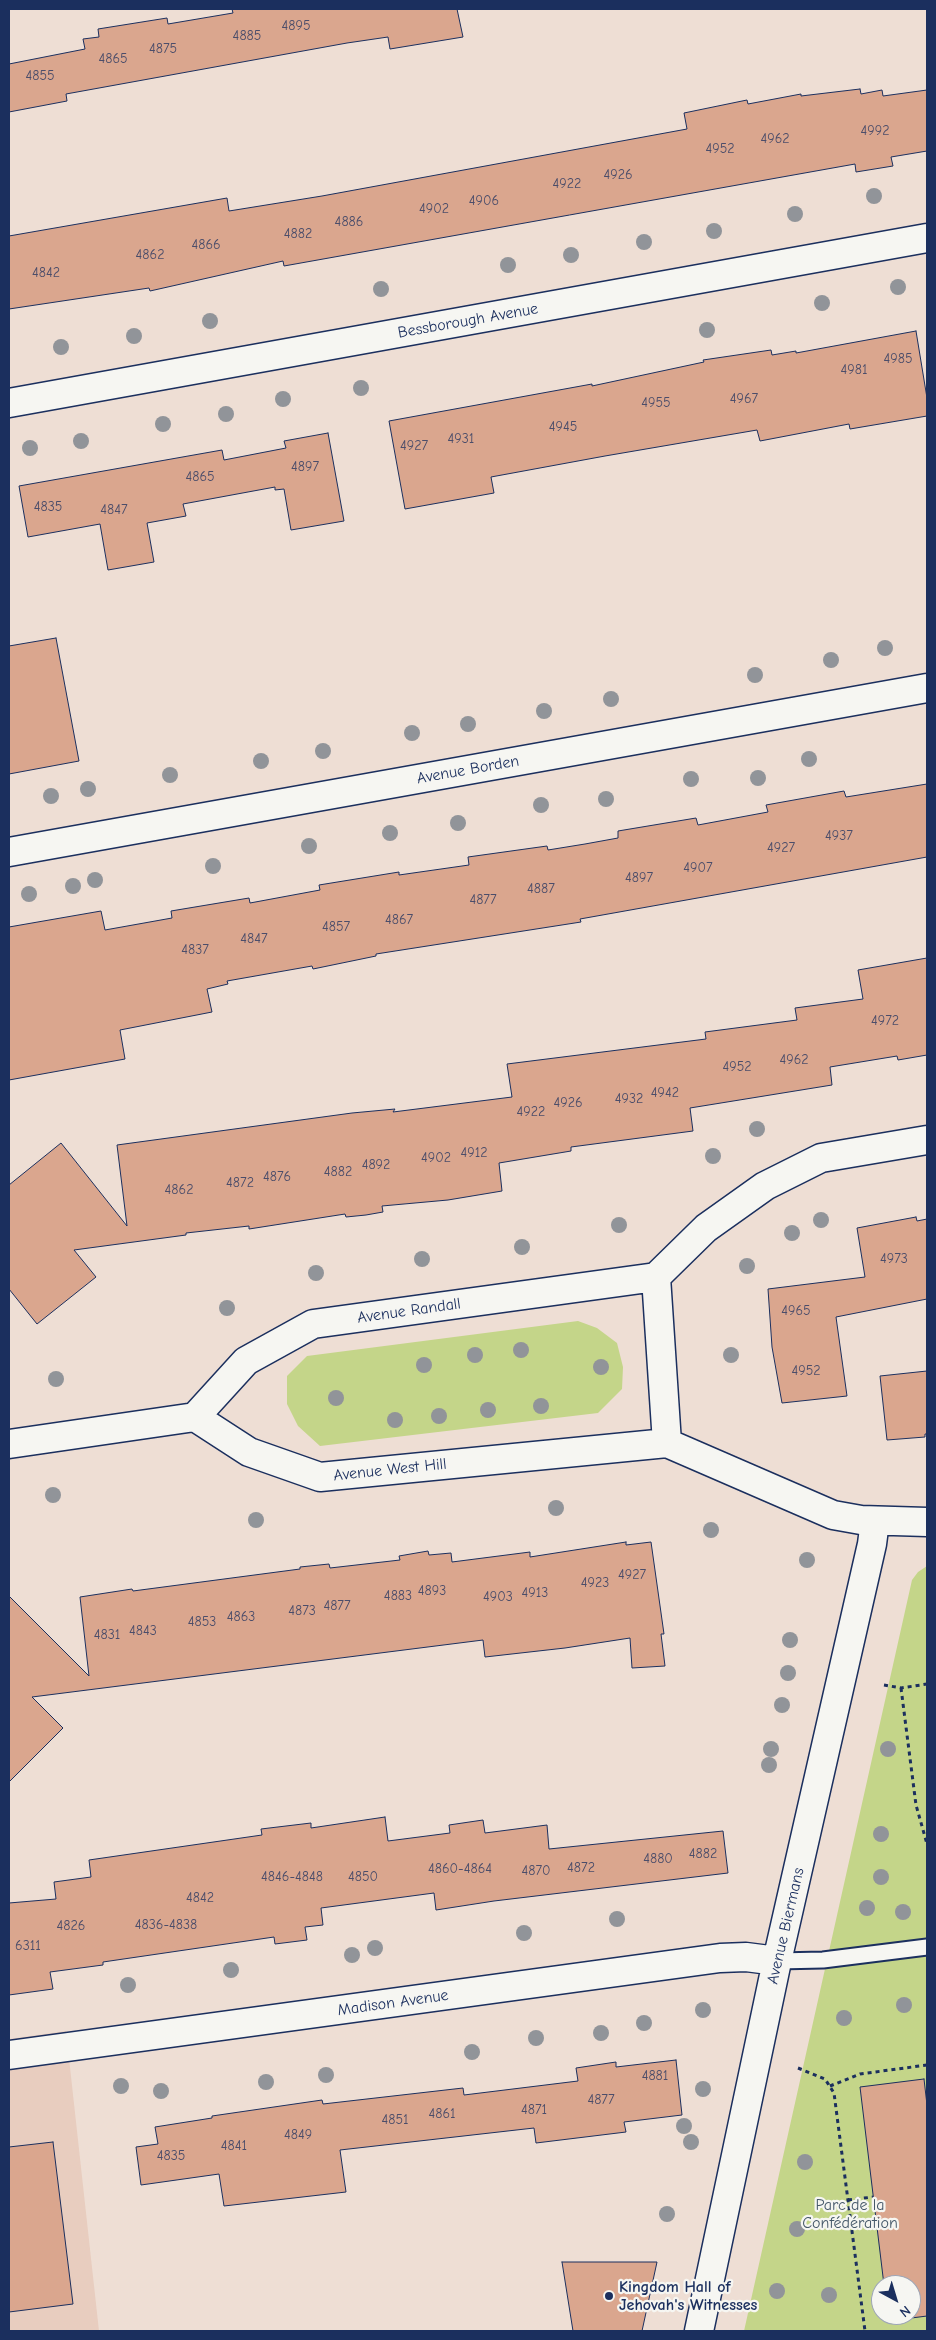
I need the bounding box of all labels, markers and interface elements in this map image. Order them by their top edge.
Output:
house number: 4895 [281,18,311,34]
house number: 4885 [233,28,261,44]
house number: 4875 [149,41,177,57]
house number: 4865 [98,51,128,67]
house number: 4855 [25,68,55,84]
house number: 4992 [861,123,889,139]
house number: 4962 [760,131,790,147]
house number: 4952 [705,141,735,157]
house number: 4926 [603,167,633,183]
house number: 4922 [553,176,581,192]
house number: 4906 [469,193,499,209]
house number: 4902 [419,201,449,217]
house number: 4886 [335,214,363,230]
house number: 4882 [284,226,312,242]
house number: 4866 [191,237,221,253]
house number: 4862 [136,247,164,263]
house number: 4842 [32,265,60,281]
street label: Bessborough Avenue [396,299,540,343]
house number: 4985 [883,351,913,367]
house number: 4981 [841,362,867,378]
house number: 4967 [730,391,758,407]
house number: 4955 [641,395,671,411]
house number: 4945 [549,419,577,435]
house number: 4931 [448,431,474,447]
house number: 4927 [400,438,428,454]
house number: 4897 [291,459,319,475]
house number: 4865 [185,469,215,485]
house number: 4835 [34,499,62,515]
house number: 4847 [100,502,128,518]
street label: Avenue Borden [415,752,521,788]
house number: 4937 [825,828,853,844]
house number: 4927 [767,840,795,856]
house number: 4907 [683,860,713,876]
house number: 4897 [625,870,653,886]
house number: 4887 [527,881,555,897]
house number: 4877 [469,892,497,908]
house number: 4867 [385,912,413,928]
house number: 4857 [322,919,350,935]
house number: 4847 [240,931,268,947]
house number: 4837 [181,942,209,958]
house number: 4972 [871,1013,899,1029]
house number: 4962 [779,1052,809,1068]
house number: 4952 [722,1059,752,1075]
house number: 4942 [651,1085,679,1101]
house number: 4932 [615,1091,643,1107]
house number: 4926 [553,1095,583,1111]
house number: 4922 [517,1104,545,1120]
house number: 4912 [460,1145,488,1161]
house number: 4902 [421,1150,451,1166]
house number: 4892 [362,1157,390,1173]
house number: 4882 [324,1164,352,1180]
house number: 4876 [263,1169,291,1185]
house number: 4872 [226,1175,254,1191]
house number: 4862 [165,1182,193,1198]
house number: 4973 [880,1251,908,1267]
street label: Avenue Randall [356,1294,462,1328]
house number: 4965 [781,1303,811,1319]
house number: 4952 [791,1363,821,1379]
street label: Avenue West Hill [332,1455,448,1485]
house number: 4927 [618,1567,646,1583]
house number: 4923 [581,1575,609,1591]
house number: 4893 [418,1583,446,1599]
house number: 4913 [522,1585,548,1601]
house number: 4883 [384,1588,412,1604]
house number: 4903 [483,1589,513,1605]
house number: 4877 [323,1598,351,1614]
house number: 4873 [288,1603,316,1619]
house number: 4863 [227,1609,255,1625]
house number: 4853 [188,1614,216,1630]
house number: 4843 [129,1623,157,1639]
house number: 4831 [94,1627,120,1643]
house number: 4882 [689,1846,717,1862]
house number: 4880 [643,1851,673,1867]
house number: 4872 [567,1860,595,1876]
house number: 4860-4864 [428,1861,492,1877]
house number: 4870 [521,1863,551,1879]
street label: Avenue Biermans [763,1866,809,1986]
house number: 4846-4848 [261,1869,323,1885]
house number: 4850 [348,1869,378,1885]
house number: 4842 [186,1890,214,1906]
house number: 4836-4838 [135,1917,197,1933]
house number: 4826 [57,1918,85,1934]
house number: 6311 [15,1938,41,1954]
street label: Madison Avenue [336,1986,450,2020]
house number: 4881 [642,2068,668,2084]
house number: 4877 [587,2092,615,2108]
house number: 4871 [521,2102,547,2118]
house number: 4861 [428,2106,456,2122]
house number: 4851 [381,2112,409,2128]
house number: 4849 [284,2127,312,2143]
house number: 4841 [221,2138,247,2154]
house number: 4835 [157,2148,185,2164]
park label: Parc de la Confédération [802,2195,898,2233]
north arrow [871,2275,921,2325]
place label: Kingdom Hall of Jehovah's Witnesses [619,2277,757,2315]
marker: Kingdom Hall of Jehovah's Witnesses [603,2290,615,2302]
text: N [896,2302,914,2321]

